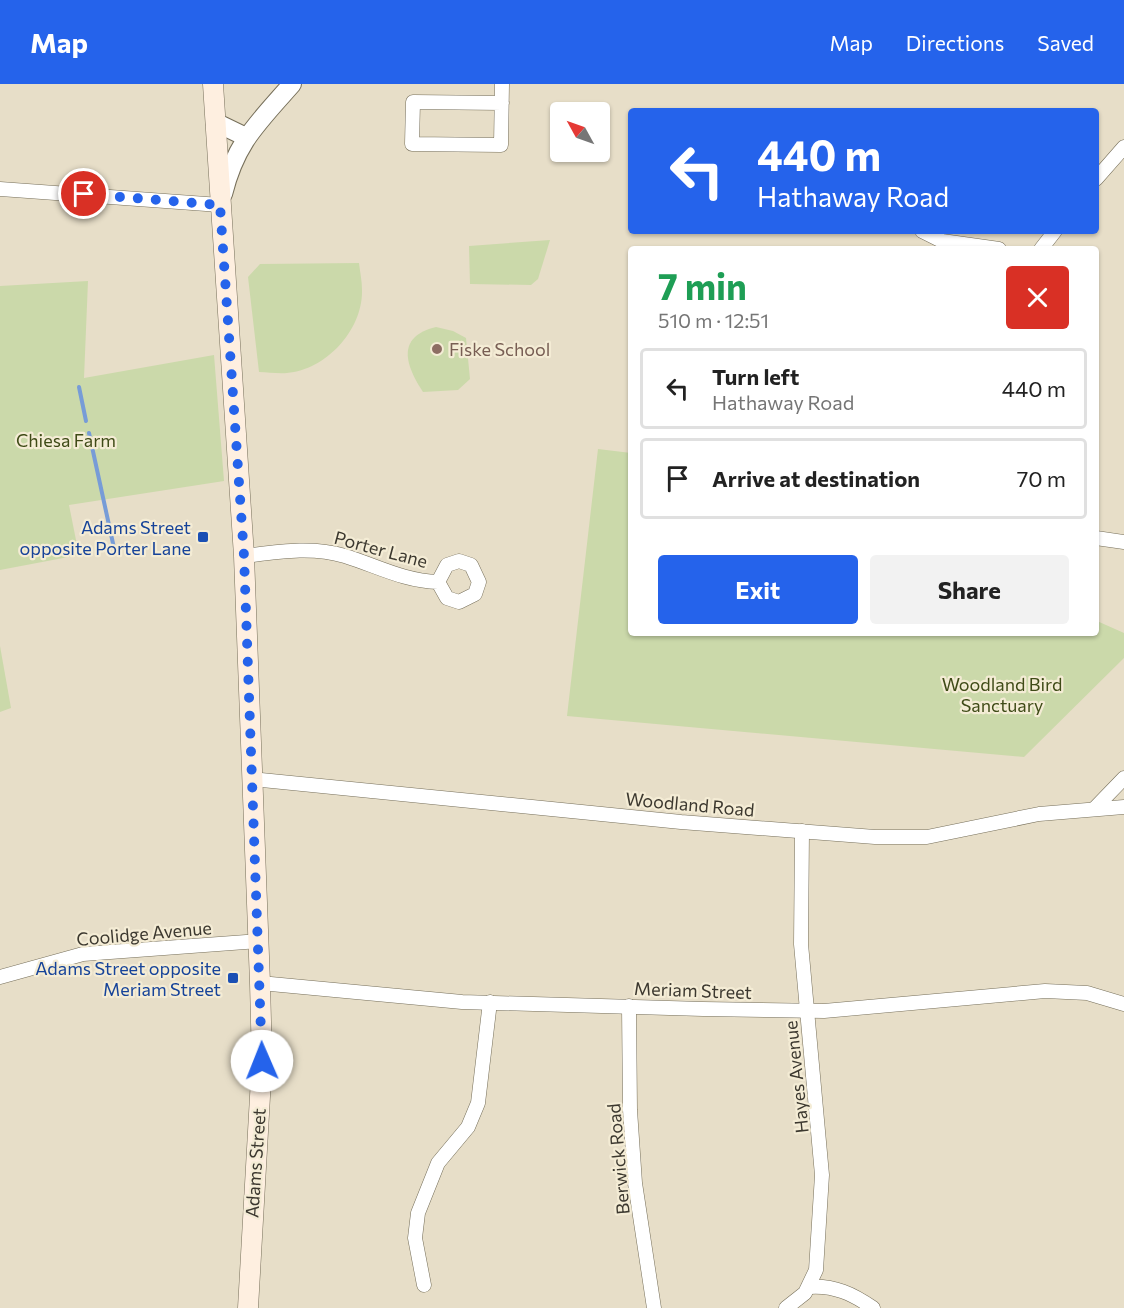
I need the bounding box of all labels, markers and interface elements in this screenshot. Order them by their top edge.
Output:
text: Map [30,25,88,59]
text: Map [830,30,873,55]
text: Directions [906,30,1004,55]
text: Saved [1037,30,1094,55]
north arrow [550,102,610,162]
map controls [550,102,610,162]
text: 440 m [757,128,881,180]
icon: left [658,132,736,210]
pin [58,168,109,219]
icon: arrive [67,177,100,210]
text: Hathaway Road [757,180,949,213]
text: 7 min [658,263,747,307]
button: close [1006,266,1069,329]
text: 510 m · 12:51 [658,308,769,332]
place label: Fiske School [449,338,550,360]
marker: Fiske School [430,342,444,356]
text: Turn left [712,363,799,390]
icon: left [661,372,694,405]
text: 440 m [1002,375,1066,402]
text: Hathaway Road [712,390,854,414]
park label: Chiesa Farm [16,429,116,451]
icon: arrive [661,462,694,495]
text: Arrive at destination [712,465,920,492]
text: 70 m [1017,465,1066,492]
place label: Adams Street opposite Porter Lane [20,516,191,559]
street label: Porter Lane [332,526,430,572]
marker: Adams Street opposite Porter Lane [196,530,210,544]
button: Exit [658,555,858,624]
button: Share [870,555,1069,624]
park label: Woodland Bird Sanctuary [942,673,1062,716]
street label: Woodland Road [625,787,755,821]
street label: Coolidge Avenue [75,916,213,950]
place label: Adams Street opposite Meriam Street [35,957,221,1000]
marker: Adams Street opposite Meriam Street [226,971,240,985]
street label: Meriam Street [634,977,752,1003]
street label: Hayes Avenue [779,1020,813,1134]
position arrow [230,1029,294,1093]
street label: Berwick Road [602,1103,634,1215]
street label: Adams Street [240,1107,270,1219]

